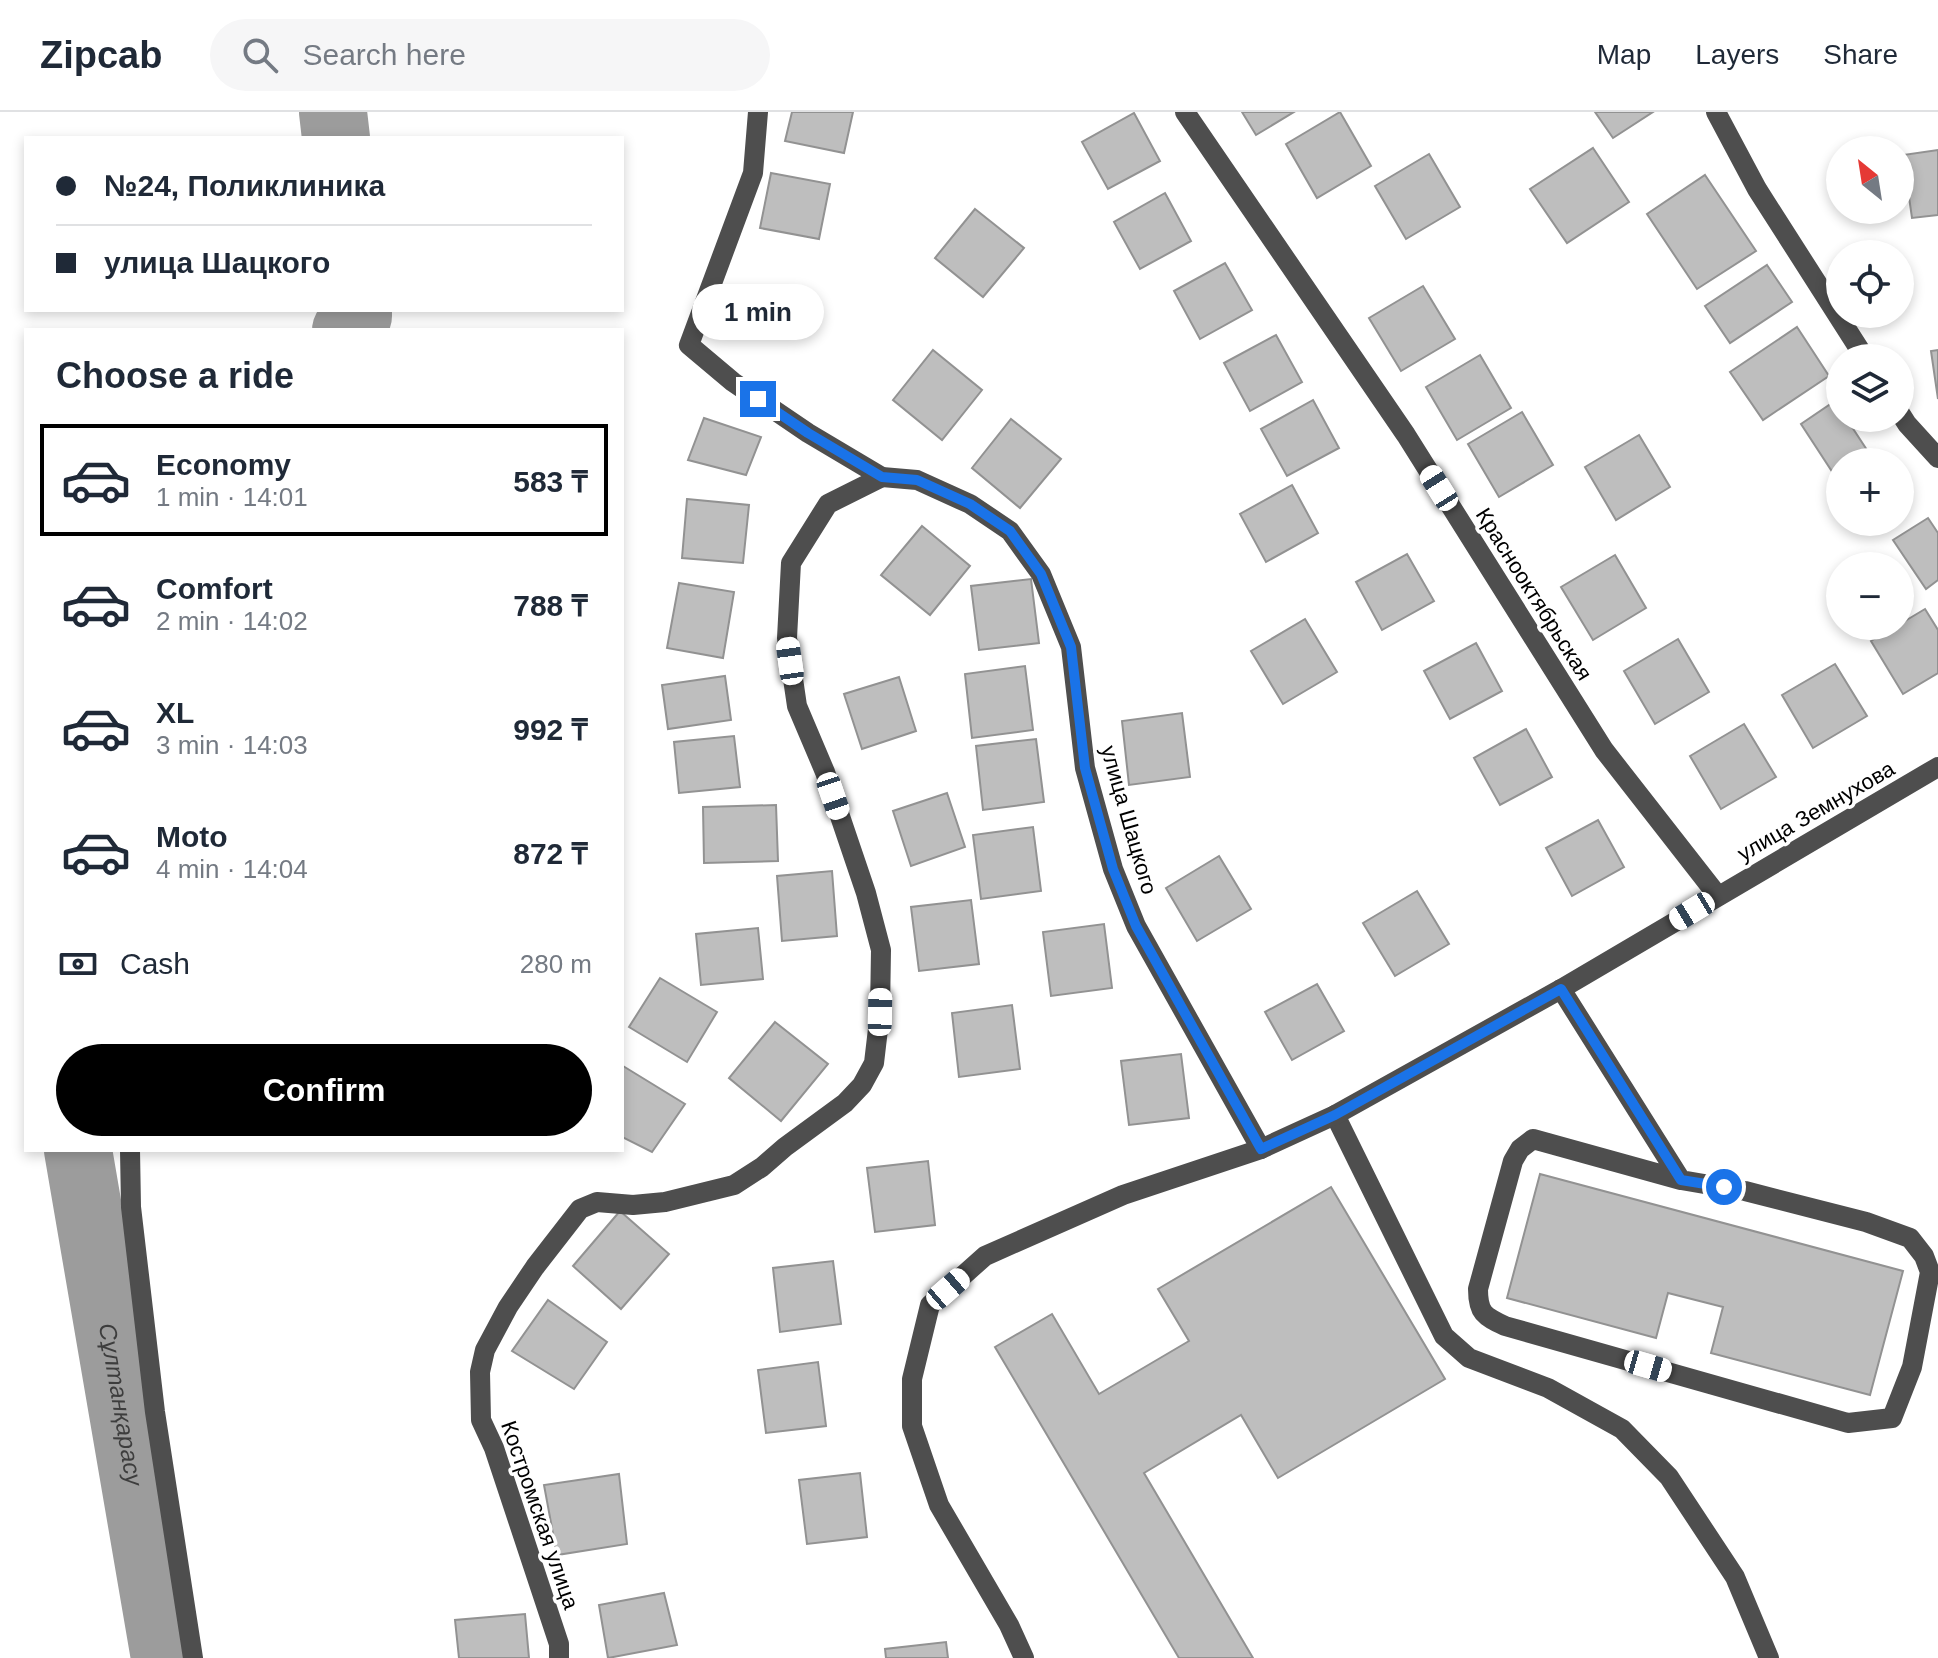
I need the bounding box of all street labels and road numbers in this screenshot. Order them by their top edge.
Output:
street label: Краснооктябрьская [1471,503,1597,685]
street label: улица Шацкого [1096,743,1162,897]
street label: улица Земнухова [1733,756,1900,866]
street label: Костромская улица [496,1418,584,1613]

